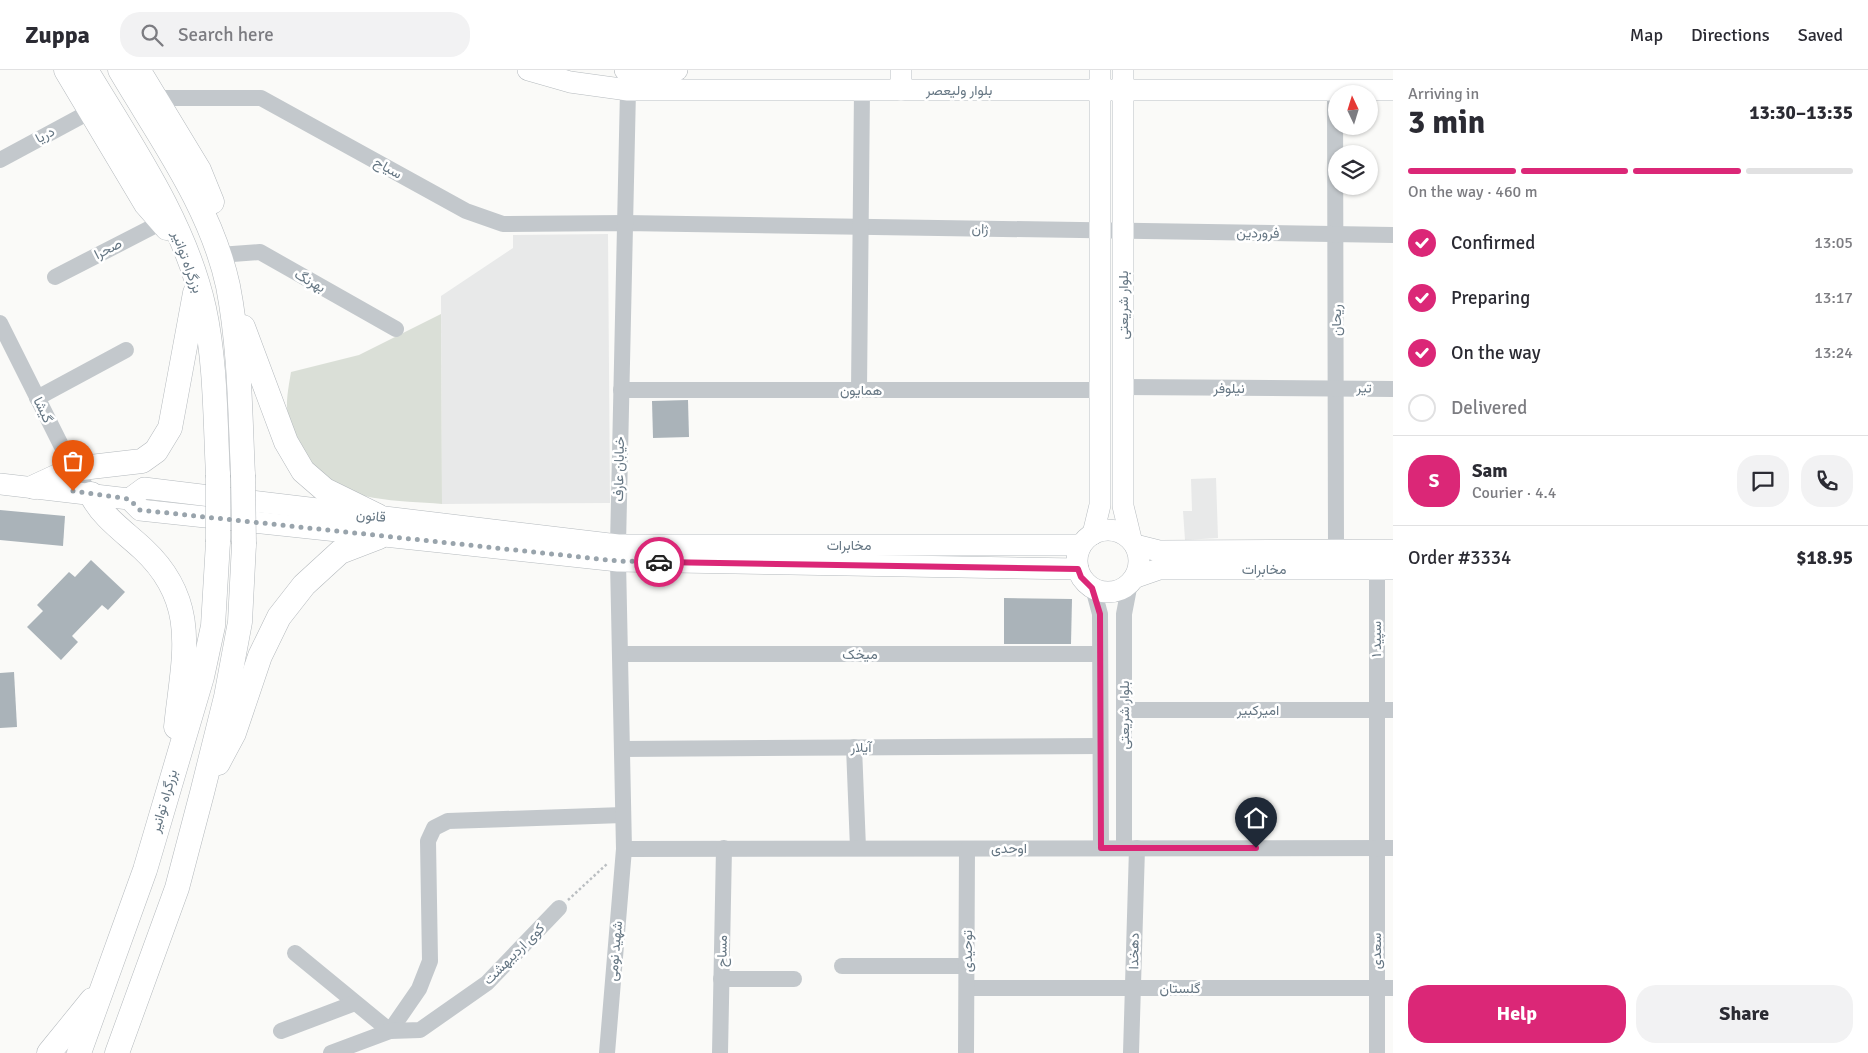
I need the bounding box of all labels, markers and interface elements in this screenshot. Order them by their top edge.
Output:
search box [120,12,470,57]
text: Zuppa [25,20,90,50]
icon: search [138,21,166,49]
text: Search here [178,23,274,47]
text: Map [1630,24,1663,46]
text: Directions [1691,24,1770,46]
text: Saved [1798,24,1843,46]
street label: بلوار ولیعصر [925,82,992,99]
text: Arriving in [1408,84,1479,104]
north arrow [1328,85,1378,135]
map controls [1328,85,1378,195]
text: 13:30–13:35 [1749,101,1853,125]
text: 3 min [1408,103,1485,142]
street label: دریا [32,123,58,147]
button: layers [1328,145,1378,195]
street label: سیاح [370,153,405,184]
text: On the way · 460 m [1408,182,1538,202]
street label: ژان [971,220,989,238]
street label: فروردین [1236,224,1280,242]
street label: بزرگراه توانیر [168,228,206,295]
icon: check [1408,229,1436,257]
text: Confirmed [1451,231,1535,255]
text: 13:05 [1814,233,1853,253]
street label: صحرا [91,235,125,263]
street label: بهرنگ [292,266,328,296]
street label: بلوار شریعتى [1115,271,1132,339]
icon: check [1408,284,1436,312]
text: Preparing [1451,286,1530,310]
text: 13:17 [1814,288,1853,308]
street label: ریحان [1328,304,1345,336]
icon: check [1408,339,1436,367]
text: On the way [1451,341,1541,365]
text: 13:24 [1814,343,1853,363]
street label: تیر [1355,379,1372,397]
street label: نیلوفر [1212,380,1245,397]
street label: همایون [840,382,882,399]
street label: گیشا [29,394,57,426]
text: Delivered [1451,396,1527,420]
street label: خیابان عارف [610,436,628,502]
pin [52,440,94,491]
icon: bag [59,447,87,475]
button: chat [1737,455,1789,507]
button: phone [1801,455,1853,507]
text: Sam [1472,459,1508,483]
text: S [1429,469,1439,493]
text: Courier · 4.4 [1472,483,1556,503]
street label: قانون [355,506,387,526]
courier [634,537,684,587]
street label: مخابرات [827,537,871,554]
text: Order #3334 [1408,546,1511,570]
text: $18.95 [1796,546,1853,570]
icon: car [645,548,673,576]
street label: مخابرات [1242,561,1286,578]
street label: سپید ۱ [1368,621,1386,657]
street label: میخک [842,646,878,663]
street label: بلوار شریعتى [1116,681,1133,749]
street label: امیرکبیر [1236,702,1279,719]
street label: آیلار [850,739,873,756]
street label: بزرگراه توانیر [147,767,181,836]
pin [1235,797,1277,848]
icon: home [1242,804,1270,832]
street label: اوحدی [991,840,1027,857]
street label: کوی اردیبهشت [480,920,548,988]
street label: شهید نومی [604,920,626,982]
street label: توحیدی [959,930,976,972]
street label: دهخدا [1125,932,1143,969]
street label: سعدی [1368,933,1385,969]
street label: مساح [713,935,733,967]
street label: گلستان [1160,980,1200,997]
button: Help [1408,985,1626,1043]
button: Share [1636,985,1853,1043]

